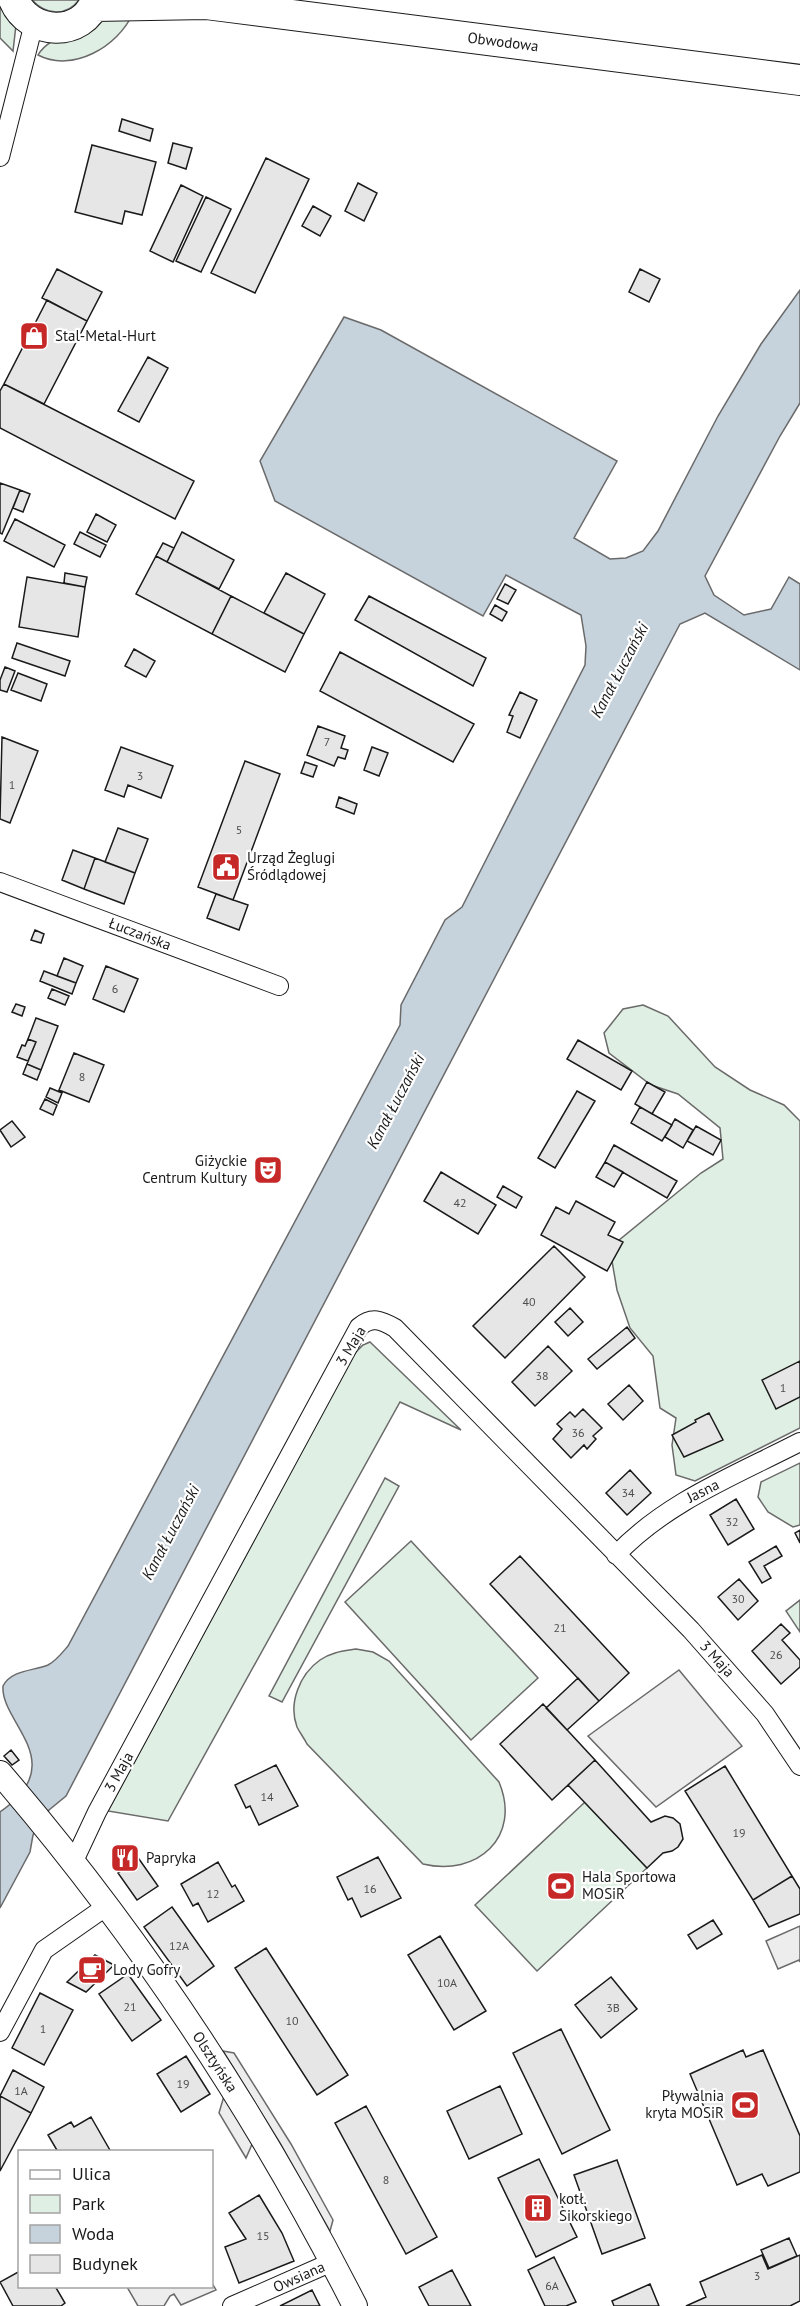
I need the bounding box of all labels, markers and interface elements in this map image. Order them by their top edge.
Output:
street label: Obwodowa [466,28,540,55]
shop icon: Stal-Metal-Hurt [18,320,50,352]
place label: Stal-Metal-Hurt [55,326,156,345]
water label: Kanał Łuczański [586,618,653,721]
house number: 7 [324,734,330,749]
house number: 3 [137,768,143,783]
house number: 1 [9,777,15,792]
house number: 5 [236,822,242,837]
place label: Urząd Żeglugi Śródlądowej [247,848,335,884]
public building icon: Urząd Żeglugi Śródlądowej [210,851,242,883]
street label: Łuczańska [106,913,174,954]
house number: 6 [112,981,118,996]
water label: Kanał Łuczański [362,1049,429,1152]
house number: 8 [79,1069,85,1084]
place label: Giżyckie Centrum Kultury [142,1151,247,1187]
theatre icon: Giżyckie Centrum Kultury [252,1154,284,1186]
house number: 42 [453,1195,467,1210]
house number: 40 [522,1294,536,1309]
street label: 3 Maja [331,1322,370,1369]
house number: 38 [535,1368,549,1383]
house number: 1 [780,1380,786,1395]
house number: 36 [571,1425,585,1440]
street label: Jasna [683,1474,722,1507]
water label: Kanał Łuczański [137,1480,204,1583]
house number: 34 [621,1485,635,1500]
house number: 32 [725,1514,739,1529]
house number: 30 [731,1591,745,1606]
house number: 21 [553,1620,567,1635]
street label: 3 Maja [696,1636,739,1681]
house number: 26 [769,1647,783,1662]
street label: 3 Maja [100,1748,137,1795]
house number: 14 [260,1789,274,1804]
house number: 19 [732,1825,746,1840]
restaurant icon: Papryka [109,1842,141,1874]
place label: Papryka [146,1848,196,1867]
place label: Hala Sportowa MOSiR [582,1867,676,1903]
sports icon: Hala Sportowa MOSiR [545,1870,577,1902]
house number: 16 [363,1881,377,1896]
house number: 12 [206,1886,220,1901]
house number: 12A [169,1938,189,1953]
cafe icon: Lody Gofry [76,1954,108,1986]
place label: Lody Gofry [113,1960,180,1979]
house number: 10A [437,1975,457,1990]
house number: 21 [123,1999,137,2014]
house number: 3B [606,2000,620,2015]
house number: 10 [285,2013,299,2028]
house number: 1 [40,2021,46,2036]
street label: Olsztyńska [189,2028,242,2096]
house number: 19 [176,2076,190,2091]
house number: 1A [14,2083,28,2098]
place label: Pływalnia kryta MOSiR [645,2086,724,2122]
sports icon: Pływalnia kryta MOSiR [729,2089,761,2121]
legend [18,2150,213,2288]
text: Ulica [72,2162,111,2185]
house number: 8 [383,2172,389,2187]
place label: kotł. Sikorskiego [559,2189,632,2225]
text: Park [72,2192,105,2215]
building icon: kotł. Sikorskiego [522,2192,554,2224]
text: Woda [72,2222,114,2245]
house number: 15 [256,2228,270,2243]
text: Budynek [72,2252,138,2275]
street label: Owsiana [270,2257,328,2296]
house number: 3 [754,2268,760,2283]
house number: 6A [545,2278,559,2293]

